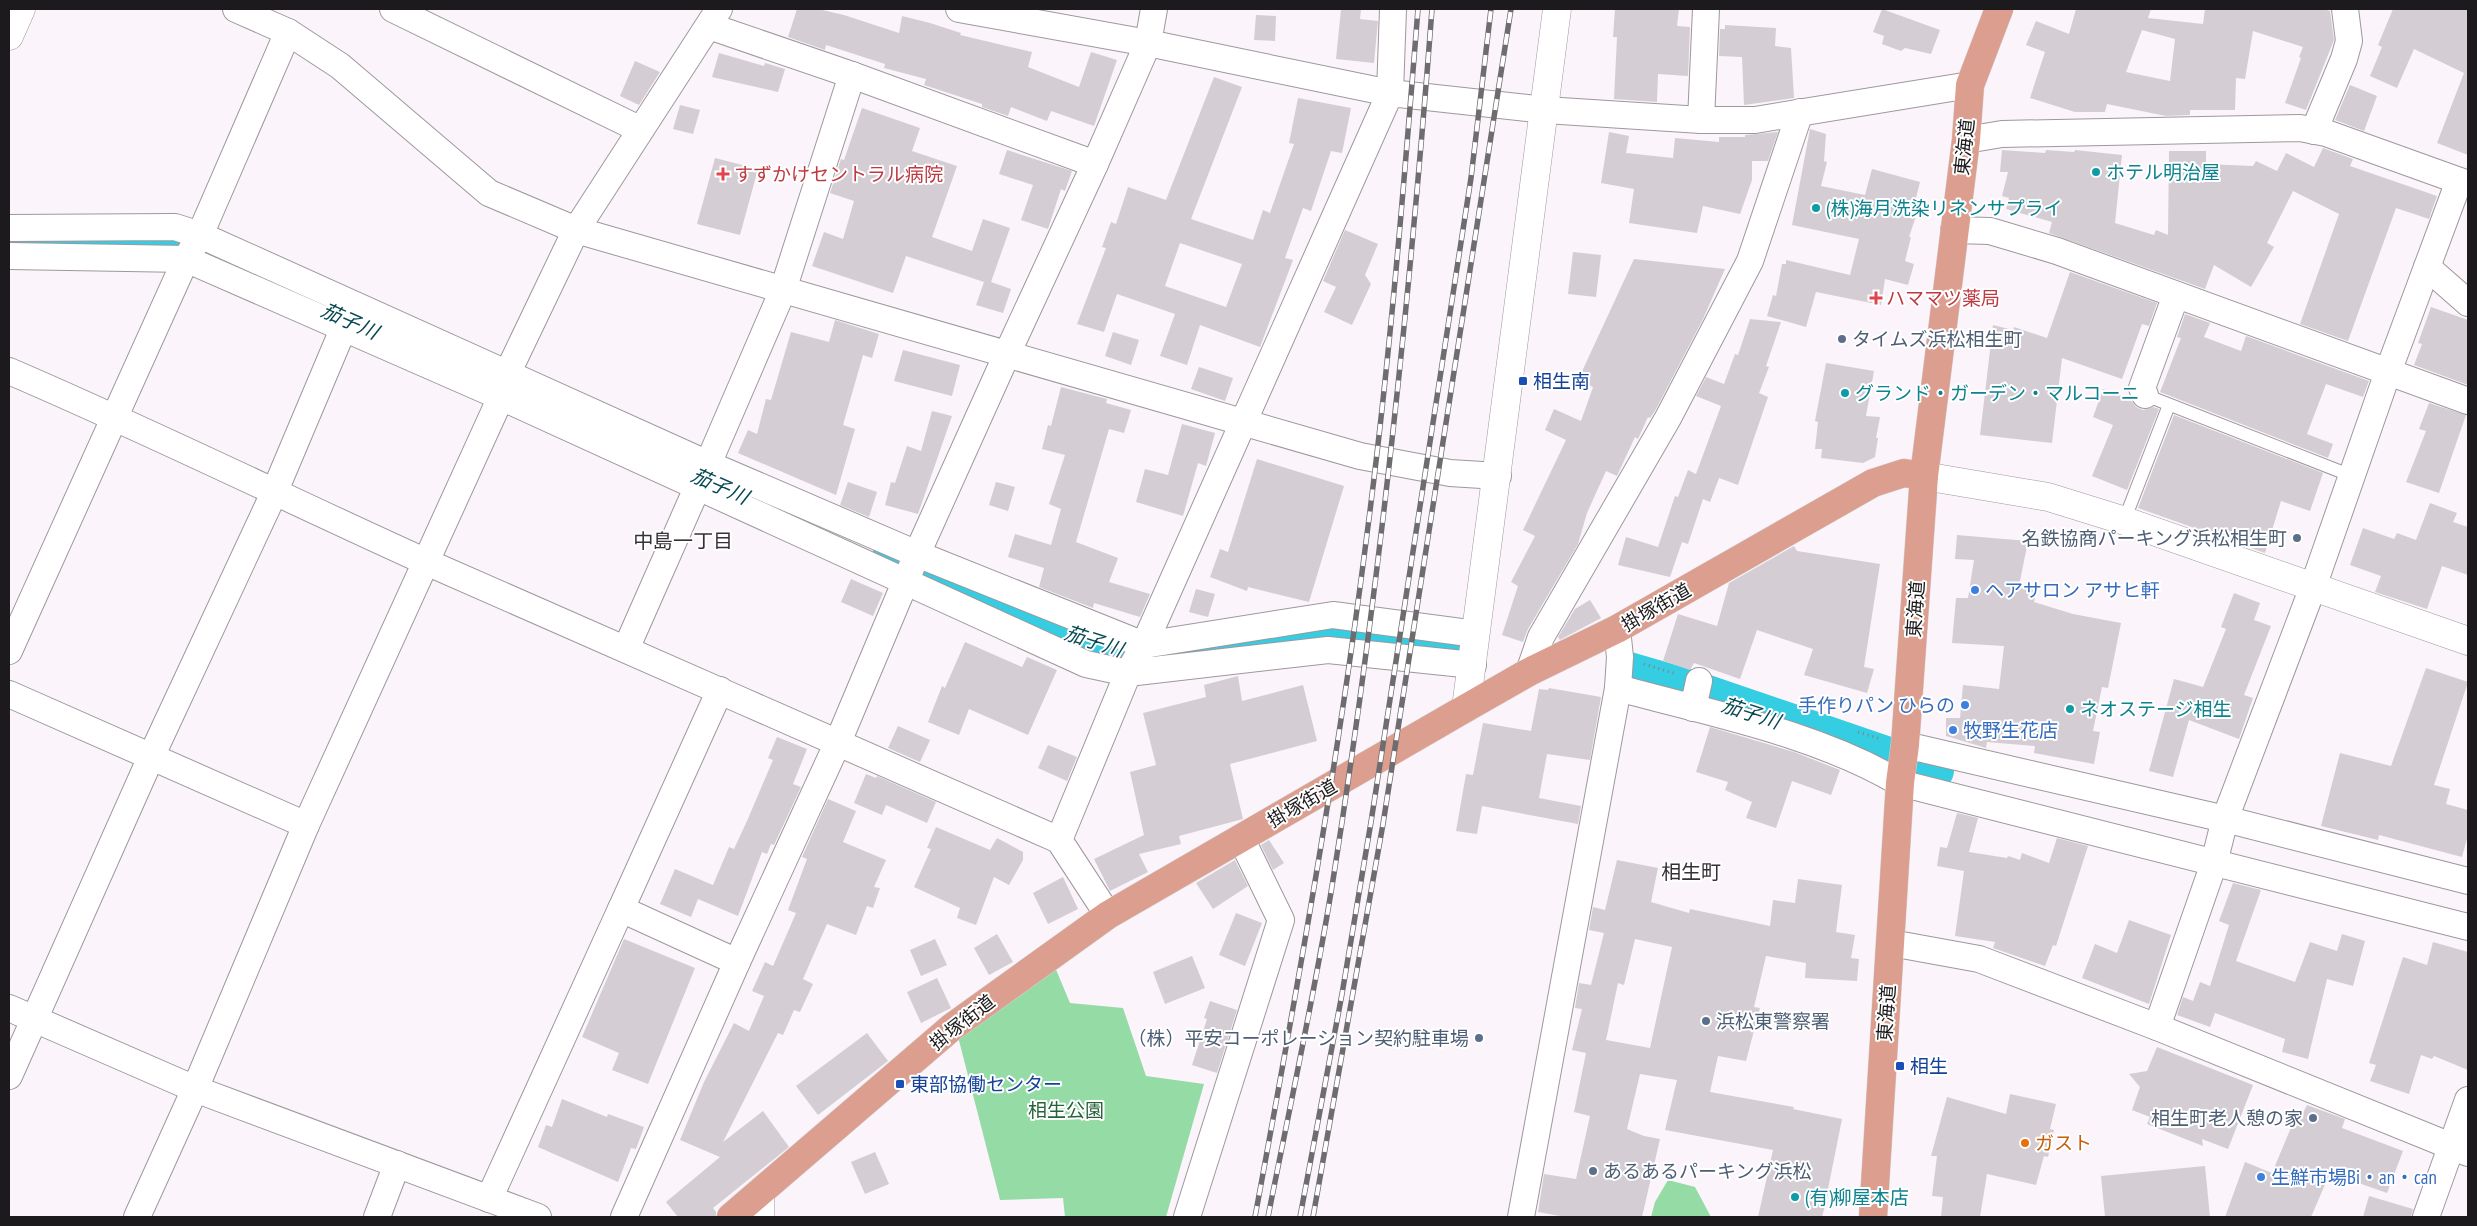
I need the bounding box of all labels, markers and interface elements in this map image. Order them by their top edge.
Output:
street label: 東海道 [1949,117,1979,177]
place label: ホテル明治屋 [2106,160,2220,184]
place label: すずかけセントラル病院 [734,162,943,186]
marker: ホテル明治屋 [2090,166,2102,178]
marker: すずかけセントラル病院 [716,167,730,181]
place label: (株)海月洗染リネンサプライ [1826,196,2063,220]
marker: (株)海月洗染リネンサプライ [1810,202,1822,214]
place label: ハママツ薬局 [1886,286,2000,310]
marker: ハママツ薬局 [1870,292,1882,304]
water label: 茄子川 [317,297,385,346]
place label: タイムズ浜松相生町 [1852,327,2023,351]
marker: タイムズ浜松相生町 [1836,333,1848,345]
place label: 相生南 [1533,369,1590,393]
marker: 相生南 [1517,375,1529,387]
place label: グランド・ガーデン・マルコーニ [1855,381,2140,405]
marker: グランド・ガーデン・マルコーニ [1839,387,1851,399]
water label: 茄子川 [687,462,755,511]
place label: 名鉄協商パーキング浜松相生町 [2022,526,2287,550]
district label: 中島一丁目 [633,528,733,554]
marker: 名鉄協商パーキング浜松相生町 [2291,532,2303,544]
street label: 掛塚街道 [1617,578,1695,636]
place label: ヘアサロン アサヒ軒 [1985,578,2160,602]
street label: 東海道 [1901,580,1929,638]
marker: ヘアサロン アサヒ軒 [1969,584,1981,596]
water label: 茄子川 [1061,619,1128,663]
water label: 茄子川 [1718,691,1785,735]
place label: 手作りパン ひらの [1798,693,1955,717]
place label: ネオステージ相生 [2080,697,2232,721]
marker: 手作りパン ひらの [1959,699,1971,711]
marker: ネオステージ相生 [2064,703,2076,715]
place label: 牧野生花店 [1963,718,2058,742]
marker: 牧野生花店 [1947,724,1959,736]
street label: 掛塚街道 [1263,774,1341,832]
district label: 相生町 [1661,859,1721,885]
street label: 東海道 [1872,984,1900,1042]
street label: 掛塚街道 [925,989,999,1055]
place label: 浜松東警察署 [1716,1009,1830,1033]
marker: 浜松東警察署 [1700,1015,1712,1027]
place label: （株）平安コーポレーション契約駐車場 [1127,1026,1469,1050]
marker: （株）平安コーポレーション契約駐車場 [1473,1032,1485,1044]
place label: 相生 [1910,1054,1948,1078]
marker: 相生 [1894,1060,1906,1072]
place label: 東部協働センター [910,1072,1062,1096]
marker: 東部協働センター [894,1078,906,1090]
park label: 相生公園 [1028,1098,1104,1122]
place label: 相生町老人憩の家 [2151,1106,2303,1130]
marker: 相生町老人憩の家 [2307,1112,2319,1124]
place label: ガスト [2035,1131,2092,1155]
marker: ガスト [2019,1137,2031,1149]
place label: あるあるパーキング浜松 [1603,1159,1811,1183]
marker: あるあるパーキング浜松 [1587,1165,1599,1177]
place label: 生鮮市場Bi・an・can [2271,1165,2437,1189]
marker: 生鮮市場Bi・an・can [2255,1171,2267,1183]
place label: (有)柳屋本店 [1805,1185,1909,1209]
marker: (有)柳屋本店 [1789,1191,1801,1203]

